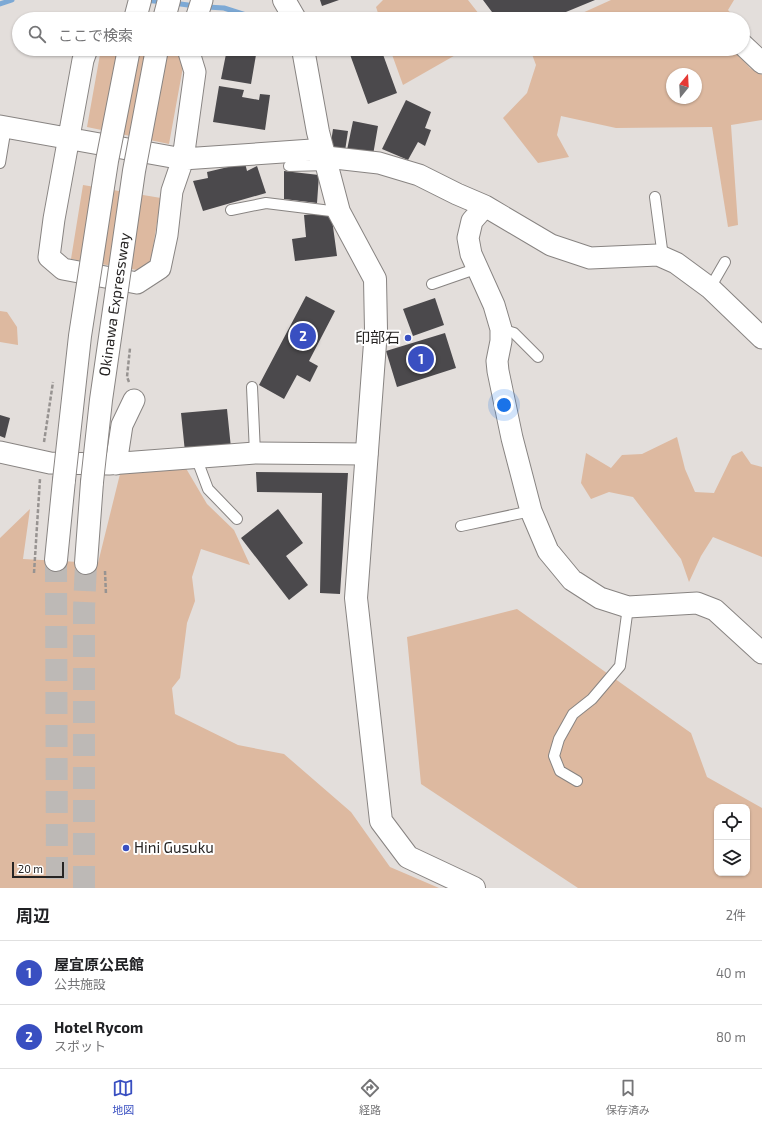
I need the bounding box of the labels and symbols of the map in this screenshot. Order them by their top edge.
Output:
north arrow [666,68,702,104]
street label: Okinawa Expressway [95,231,133,377]
pin: 2 [290,321,316,351]
place label: 印部石 [355,328,400,346]
marker: 印部石 [403,333,413,343]
pin: 1 [408,344,434,374]
your location [494,395,514,415]
place label: Hini Gusuku [134,838,214,856]
marker: Hini Gusuku [121,843,131,853]
scale bar [12,860,64,879]

